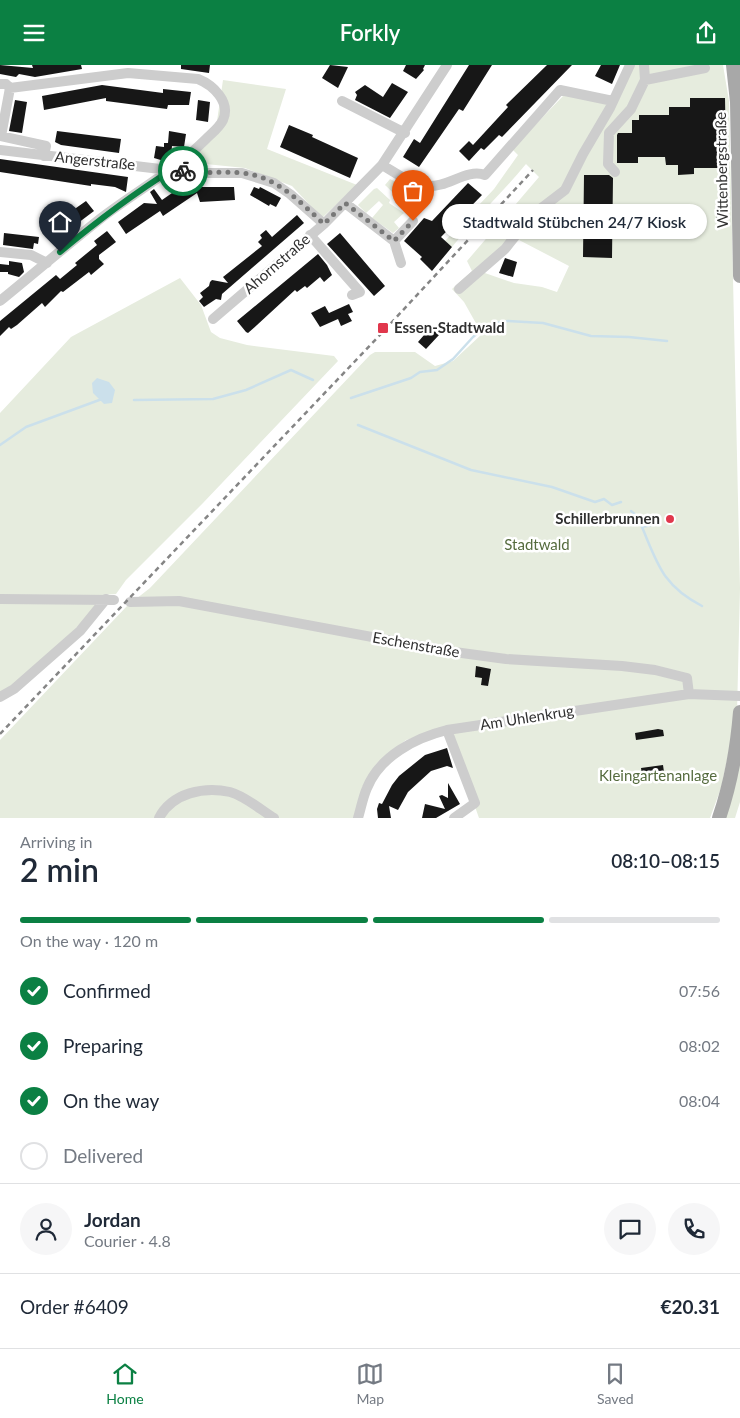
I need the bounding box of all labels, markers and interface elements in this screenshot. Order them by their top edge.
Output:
icon: menu [20,19,48,47]
text: Forkly [340,19,400,46]
icon: share [692,19,720,47]
street label: Wittenbergstraße [711,112,731,228]
courier [158,146,208,196]
street label: Angerstraße [54,147,136,173]
icon: bike [169,157,197,185]
pin [392,170,434,221]
icon: bag [399,177,427,205]
pin [39,201,81,252]
callout: Stadtwald Stübchen 24/7 Kiosk [443,203,708,239]
icon: home [46,208,74,236]
text: Stadtwald Stübchen 24/7 Kiosk [463,212,686,231]
street label: Ahornstraße [239,229,313,297]
place label: Essen-Stadtwald [394,318,505,336]
marker: Essen-Stadtwald [376,321,390,335]
place label: Schillerbrunnen [555,509,660,527]
marker: Schillerbrunnen [664,513,676,525]
park label: Stadtwald [504,535,570,553]
street label: Eschenstraße [371,627,461,661]
street label: Am Uhlenkrug [479,701,575,733]
park label: Kleingartenanlage [599,766,717,784]
text: Arriving in [20,832,93,851]
text: 08:10–08:15 [611,849,720,872]
text: 2 min [20,850,99,889]
text: On the way · 120 m [20,931,158,950]
icon: check [20,977,48,1005]
text: Confirmed [63,979,151,1002]
text: 07:56 [679,981,720,1000]
icon: check [20,1032,48,1060]
text: Preparing [63,1034,143,1057]
text: 08:02 [679,1036,720,1055]
icon: check [20,1087,48,1115]
text: On the way [63,1089,159,1112]
text: 08:04 [679,1091,720,1110]
text: Delivered [63,1144,143,1167]
button: person [20,1203,72,1255]
button: chat [604,1203,656,1255]
button: phone [668,1203,720,1255]
text: Jordan [84,1208,141,1231]
text: Courier · 4.8 [84,1231,171,1250]
text: Order #6409 [20,1295,129,1318]
text: €20.31 [660,1295,720,1318]
tab: Home [106,1360,144,1407]
tab: Map [356,1360,384,1407]
tab: Saved [597,1360,634,1407]

